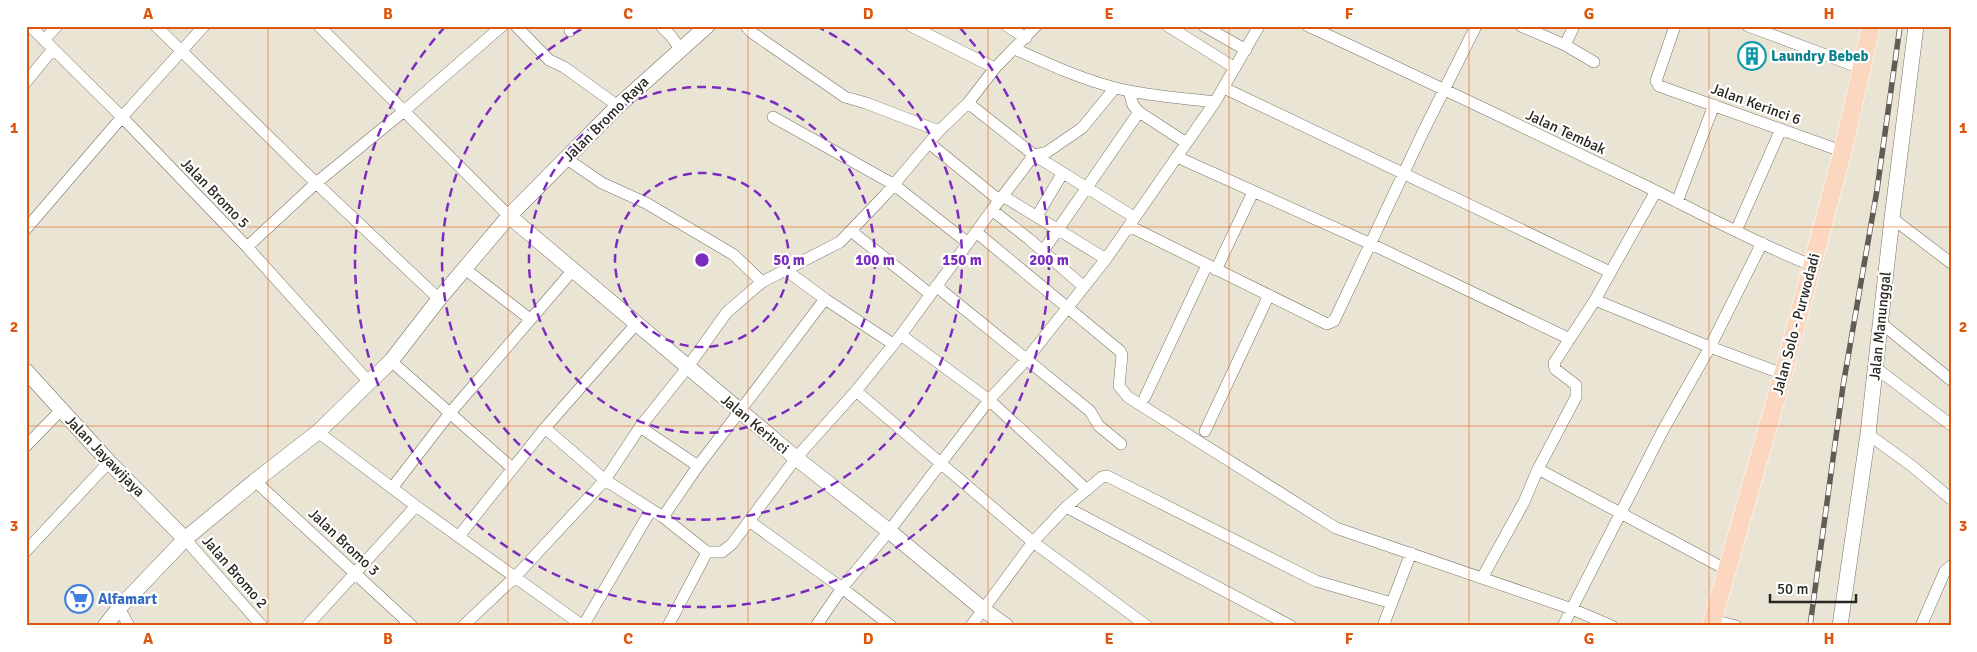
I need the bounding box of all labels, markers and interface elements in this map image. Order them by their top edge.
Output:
text: A [143,4,154,24]
text: B [383,4,393,24]
text: C [623,4,633,24]
text: D [863,4,874,24]
text: E [1104,4,1114,24]
text: F [1345,4,1354,24]
text: G [1584,4,1594,24]
text: H [1824,4,1834,24]
building icon: Laundry Bebeb [1737,41,1767,71]
place label: Laundry Bebeb [1771,47,1868,65]
street label: Jalan Bromo Raya [560,73,652,165]
street label: Jalan Kerinci 6 [1709,79,1803,129]
street label: Jalan Tembak [1523,106,1609,159]
text: 1 [10,118,19,138]
text: 1 [1959,118,1968,138]
street label: Jalan Bromo 5 [177,154,253,232]
centre of rings [693,251,711,269]
text: 50 m [773,251,805,269]
text: 100 m [855,251,895,269]
text: 150 m [942,251,982,269]
text: 200 m [1029,251,1069,269]
street label: Jalan Solo - Purwodadi [1768,251,1824,397]
street label: Jalan Manunggal [1865,271,1895,381]
text: 2 [10,317,18,337]
text: 2 [1959,317,1967,337]
street label: Jalan Kerinci [717,390,793,458]
street label: Jalan Jayawijaya [62,411,148,501]
street label: Jalan Bromo 3 [305,505,383,579]
text: 3 [10,516,18,536]
text: 3 [1959,516,1967,536]
street label: Jalan Bromo 2 [199,532,271,612]
scale bar [1770,572,1856,604]
text: 50 m [1777,580,1808,598]
supermarket icon: Alfamart [64,584,94,614]
place label: Alfamart [98,590,157,608]
text: A [143,629,154,649]
text: B [383,629,393,649]
text: C [623,629,633,649]
text: D [863,629,874,649]
text: E [1104,629,1114,649]
text: F [1345,629,1354,649]
text: G [1584,629,1594,649]
text: H [1824,629,1834,649]

